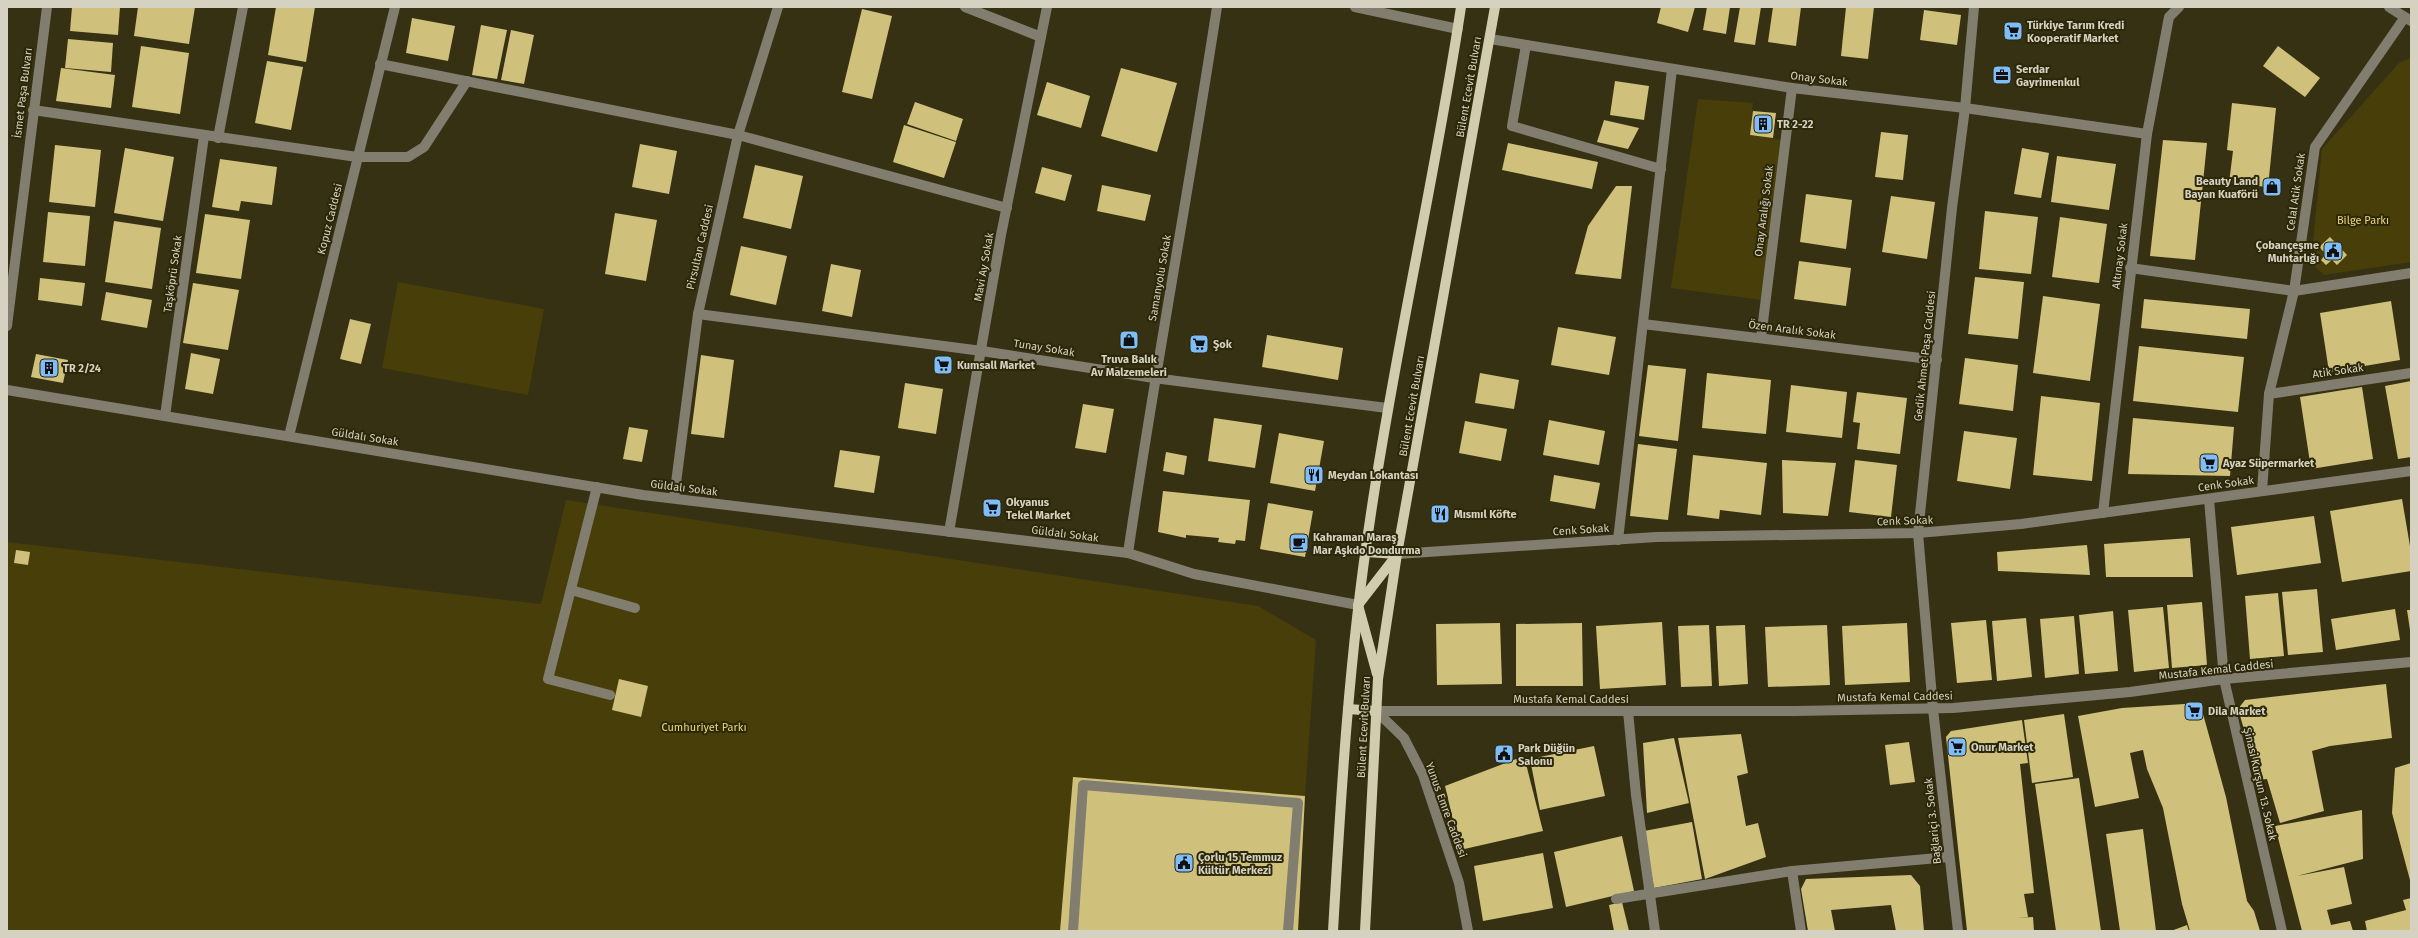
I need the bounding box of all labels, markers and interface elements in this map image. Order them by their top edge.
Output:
place label: Türkiye Tarım Kredi Kooperatif Market [2027,19,2124,45]
supermarket icon: Türkiye Tarım Kredi Kooperatif Market [2002,20,2024,42]
street label: Bülent Ecevit Bulvarı [1454,35,1484,139]
street label: İsmet Paşa Bulvarı [10,47,35,139]
place label: Serdar Gayrimenkul [2016,63,2080,89]
office icon: Serdar Gayrimenkul [1991,64,2013,86]
street label: Onay Sokak [1790,69,1849,89]
building icon: TR 2-22 [1752,113,1774,135]
place label: TR 2-22 [1777,118,1814,131]
street label: Celal Atik Sokak [2284,152,2308,232]
street label: Onay Aralığı Sokak [1752,164,1776,257]
place label: Beauty Land Bayan Kuaförü [2185,175,2258,201]
shop icon: Beauty Land Bayan Kuaförü [2261,176,2283,198]
street label: Kopuz Caddesi [315,182,345,256]
street label: Pirsultan Caddesi [684,203,716,291]
park label: Bilge Parkı [2337,214,2389,227]
street label: Altınay Sokak [2109,222,2131,290]
street label: Mavi Ay Sokak [972,231,997,303]
street label: Samanyolu Sokak [1146,233,1174,322]
street label: Taşköprü Sokak [161,234,185,313]
place label: Çobançeşme Muhtarlığı [2256,239,2319,265]
public building icon: Çobançeşme Muhtarlığı [2322,240,2344,262]
street label: Gedik Ahmet Paşa Caddesi [1912,290,1938,422]
street label: Özen Aralık Sokak [1748,317,1837,342]
shop icon: Truva Balık Av Malzemeleri [1118,329,1140,351]
supermarket icon: Şok [1188,333,1210,355]
street label: Tunay Sokak [1012,337,1076,359]
place label: Şok [1213,338,1233,351]
place label: Truva Balık Av Malzemeleri [1090,353,1167,379]
supermarket icon: Kumsall Market [932,354,954,376]
street label: Bülent Ecevit Bulvarı [1397,354,1427,458]
building icon: TR 2/24 [38,357,60,379]
place label: Kumsall Market [957,359,1036,372]
street label: Atik Sokak [2312,361,2365,381]
place label: TR 2/24 [63,362,101,375]
street label: Güldalı Sokak [331,425,400,449]
supermarket icon: Ayaz Süpermarket [2198,452,2220,474]
place label: Ayaz Süpermarket [2222,457,2315,470]
restaurant icon: Meydan Lokantası [1303,464,1325,486]
place label: Meydan Lokantası [1328,469,1418,482]
street label: Cenk Sokak [2197,474,2255,494]
street label: Güldalı Sokak [650,477,719,499]
place label: Okyanus Tekel Market [1006,496,1071,522]
supermarket icon: Okyanus Tekel Market [981,497,1003,519]
restaurant icon: Mısmıl Köfte [1429,503,1451,525]
place label: Mısmıl Köfte [1454,508,1517,521]
street label: Cenk Sokak [1877,514,1934,528]
street label: Cenk Sokak [1552,522,1610,538]
street label: Güldalı Sokak [1031,523,1100,545]
place label: Kahraman Maraş Mar Aşkdo Dondurma [1313,531,1421,557]
cafe icon: Kahraman Maraş Mar Aşkdo Dondurma [1288,532,1310,554]
street label: Mustafa Kemal Caddesi [2158,657,2274,683]
street label: Bülent Ecevit Bulvarı [1355,676,1373,778]
street label: Mustafa Kemal Caddesi [1837,689,1953,705]
street label: Mustafa Kemal Caddesi [1513,693,1629,706]
supermarket icon: Dila Market [2183,700,2205,722]
place label: Dila Market [2208,705,2266,718]
park label: Cumhuriyet Parkı [662,721,747,734]
street label: Şinasi Kurşun 13. Sokak [2241,726,2279,842]
supermarket icon: Onur Market [1946,736,1968,758]
place label: Onur Market [1971,741,2034,754]
place label: Park Düğün Salonu [1518,742,1575,768]
public building icon: Park Düğün Salonu [1493,743,1515,765]
street label: Yunus Emre Caddesi [1423,761,1469,859]
street label: Bağlariçi 3. Sokak [1922,777,1944,865]
place label: Çorlu 15 Temmuz Kültür Merkezi [1198,851,1282,877]
public building icon: Çorlu 15 Temmuz Kültür Merkezi [1173,852,1195,874]

